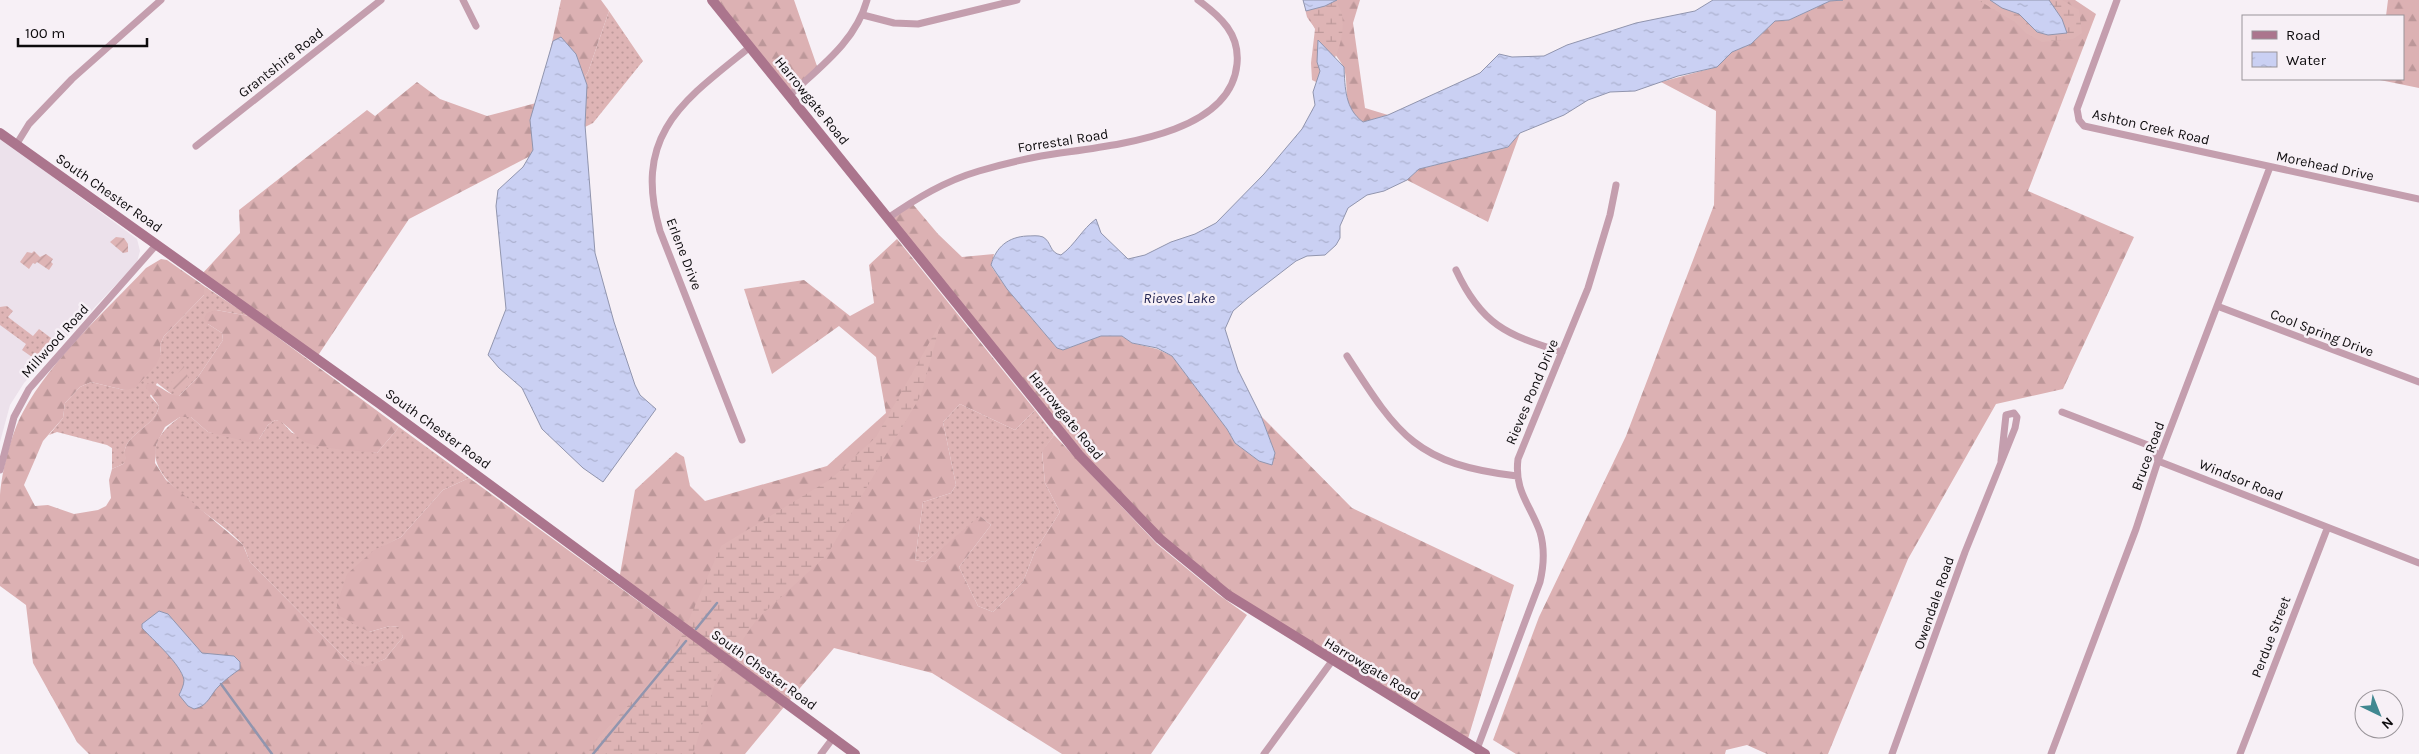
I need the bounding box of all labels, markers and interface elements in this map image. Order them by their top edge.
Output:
scale bar [18,15,146,47]
legend [2242,15,2404,80]
text: 100 m [25,24,65,42]
street label: Grantshire Road [235,25,327,101]
text: Road [2286,26,2321,44]
text: Water [2286,51,2327,69]
street label: Harrowgate Road [771,53,853,149]
street label: Ashton Creek Road [2091,105,2211,149]
street label: Forrestal Road [1016,125,1110,157]
street label: Morehead Drive [2275,147,2375,185]
street label: South Chester Road [52,150,166,236]
street label: Erlene Drive [662,216,706,292]
water label: Rieves Lake [1143,289,1215,307]
street label: Millwood Road [18,301,92,381]
street label: Cool Spring Drive [2268,305,2376,361]
street label: Rieves Pond Drive [1502,337,1562,447]
street label: Harrowgate Road [1025,368,1107,464]
street label: South Chester Road [382,385,494,473]
street label: Bruce Road [2128,419,2168,493]
street label: Windsor Road [2197,455,2285,505]
street label: Owendale Road [1910,554,1958,652]
street label: Perdue Street [2248,594,2294,680]
street label: South Chester Road [708,626,820,714]
street label: Harrowgate Road [1321,634,1423,704]
north arrow [2354,689,2404,739]
text: N [2378,713,2397,733]

